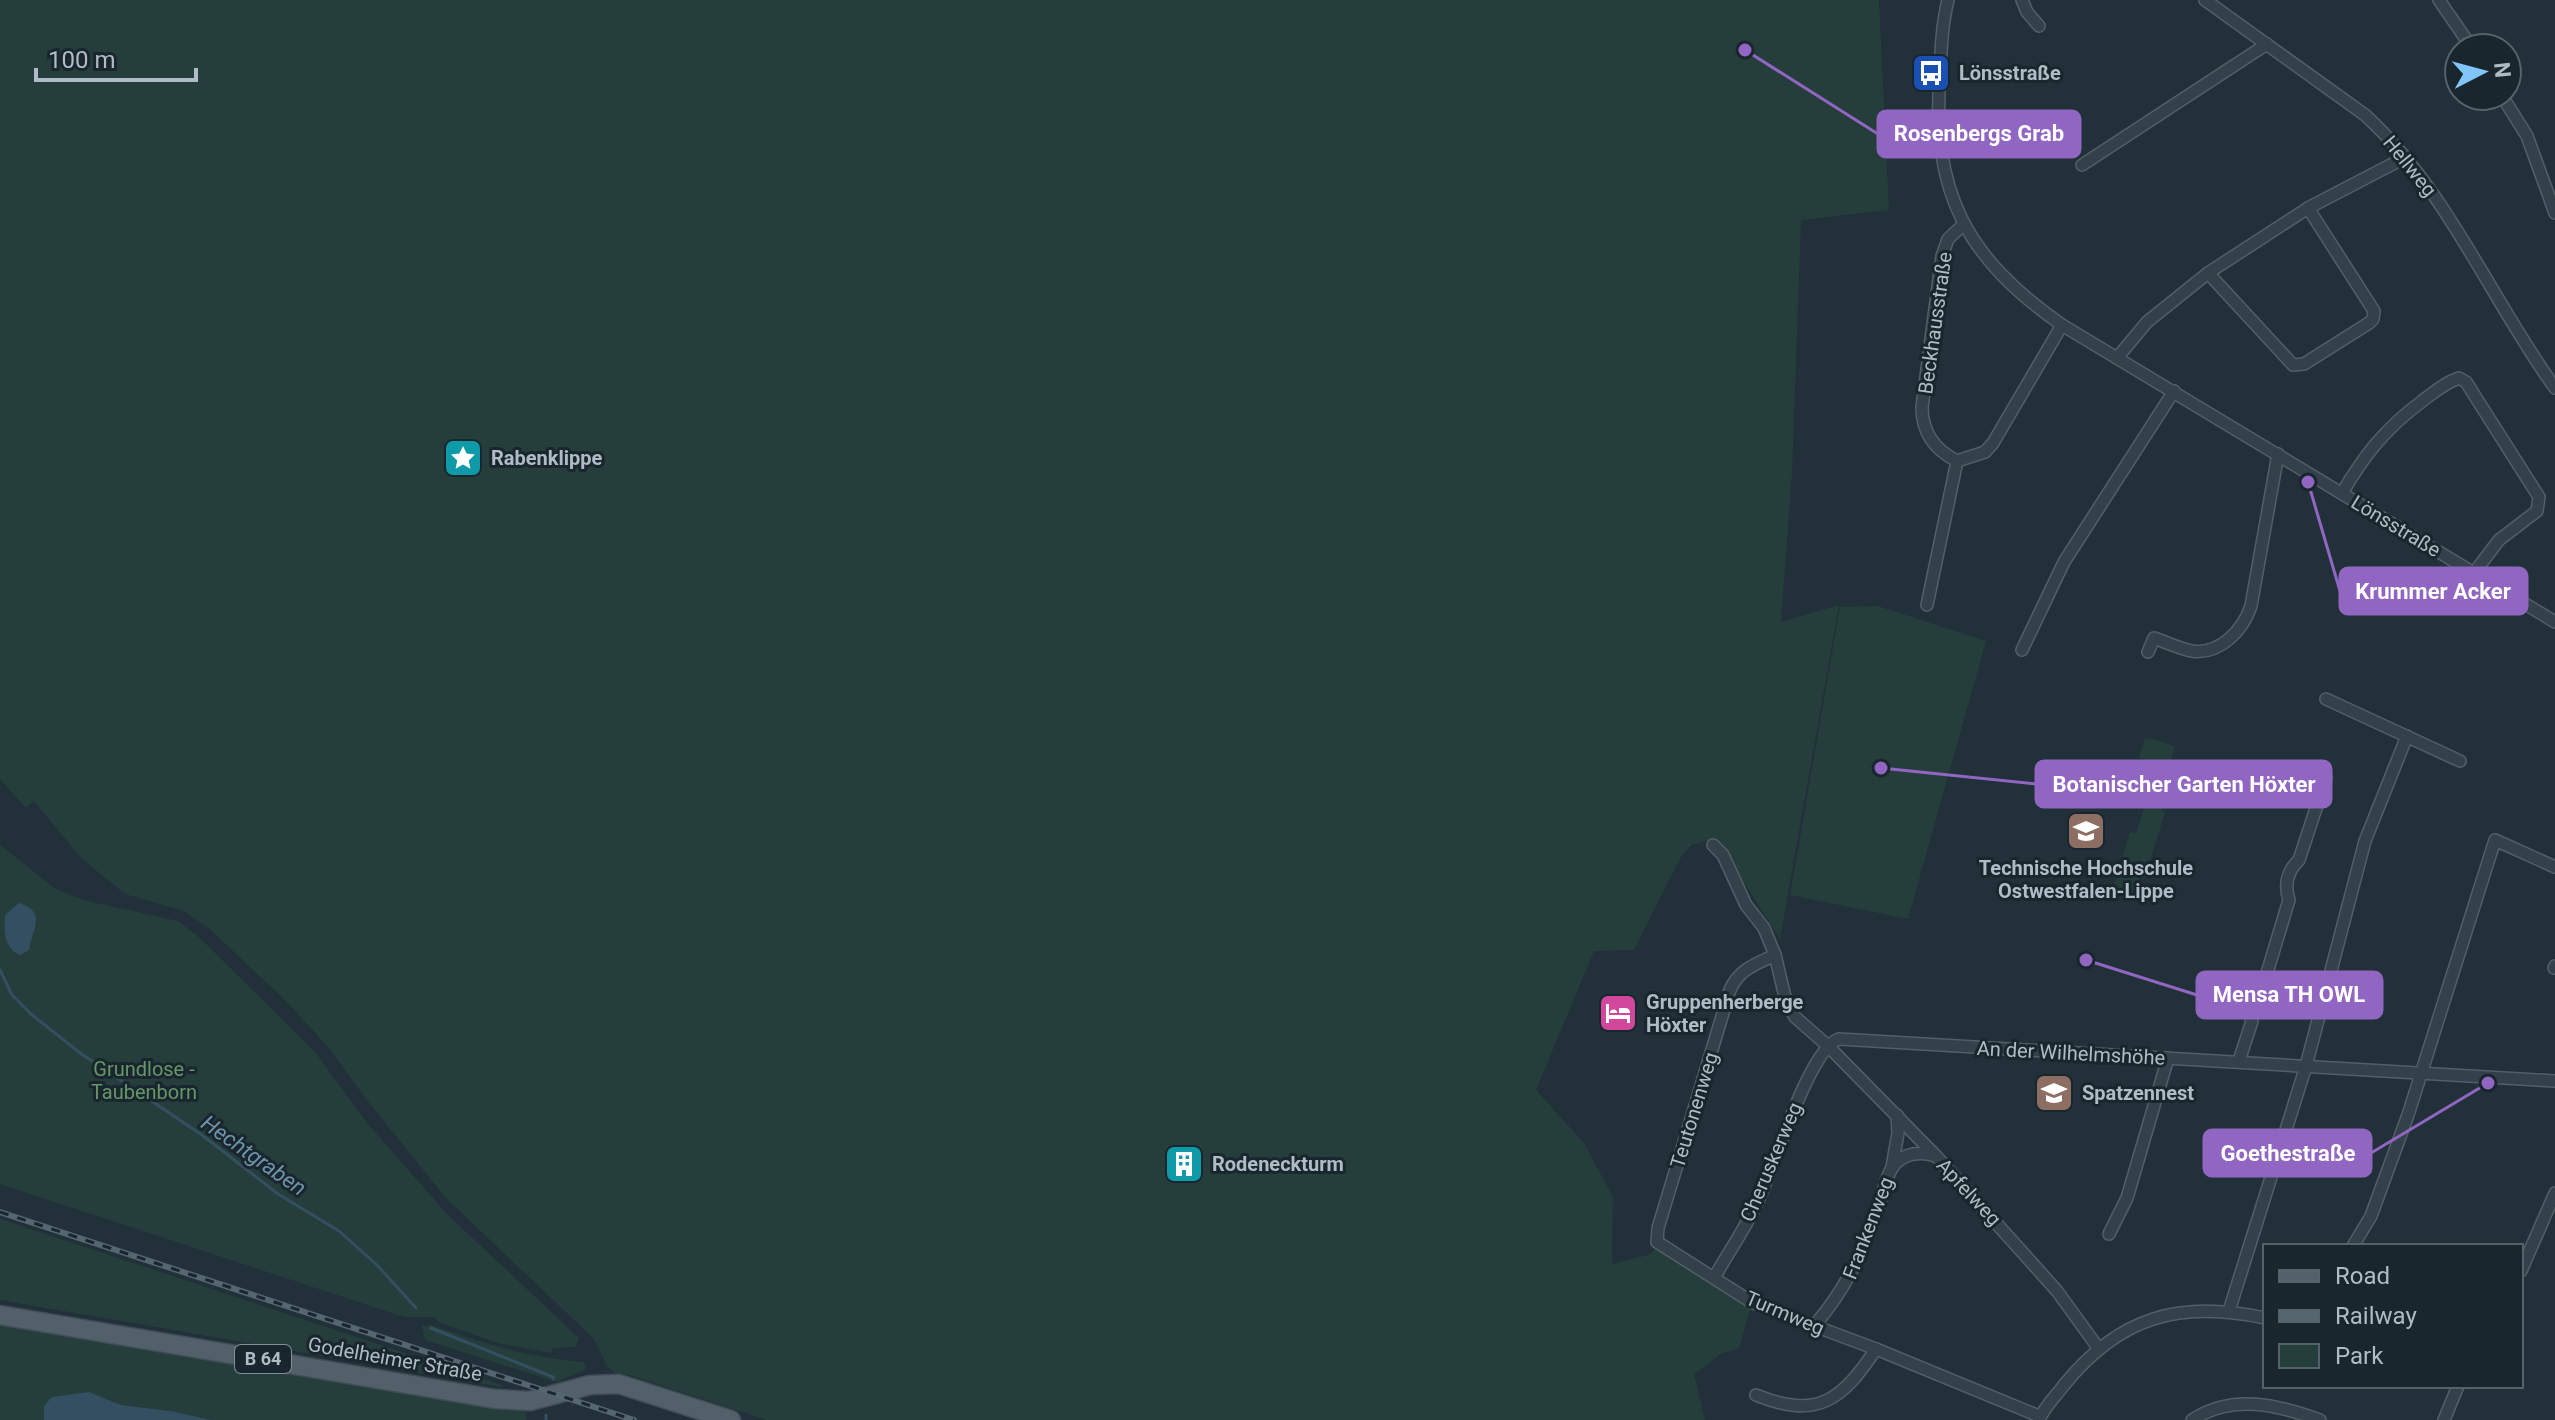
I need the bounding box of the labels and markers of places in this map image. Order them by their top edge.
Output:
bus stop icon: Lönsstraße [1910,52,1952,94]
place label: Lönsstraße [1959,61,2061,85]
callout: Rosenbergs Grab [1878,111,2080,157]
place icon: Rabenklippe [442,437,484,479]
place label: Rabenklippe [491,446,603,470]
callout: Krummer Acker [2340,568,2527,614]
callout: Botanischer Garten Höxter [2036,761,2331,807]
school or university icon: Technische Hochschule Ostwestfalen-Lippe [2065,810,2107,852]
place label: Technische Hochschule Ostwestfalen-Lippe [1979,856,2193,903]
callout: Mensa TH OWL [2197,972,2382,1018]
place label: Gruppenherberge Höxter [1646,990,1804,1037]
hotel icon: Gruppenherberge Höxter [1597,992,1639,1034]
school or university icon: Spatzennest [2033,1072,2075,1114]
place label: Spatzennest [2082,1081,2194,1105]
callout: Goethestraße [2204,1130,2371,1176]
building icon: Rodeneckturm [1163,1143,1205,1185]
place label: Rodeneckturm [1212,1152,1344,1176]

